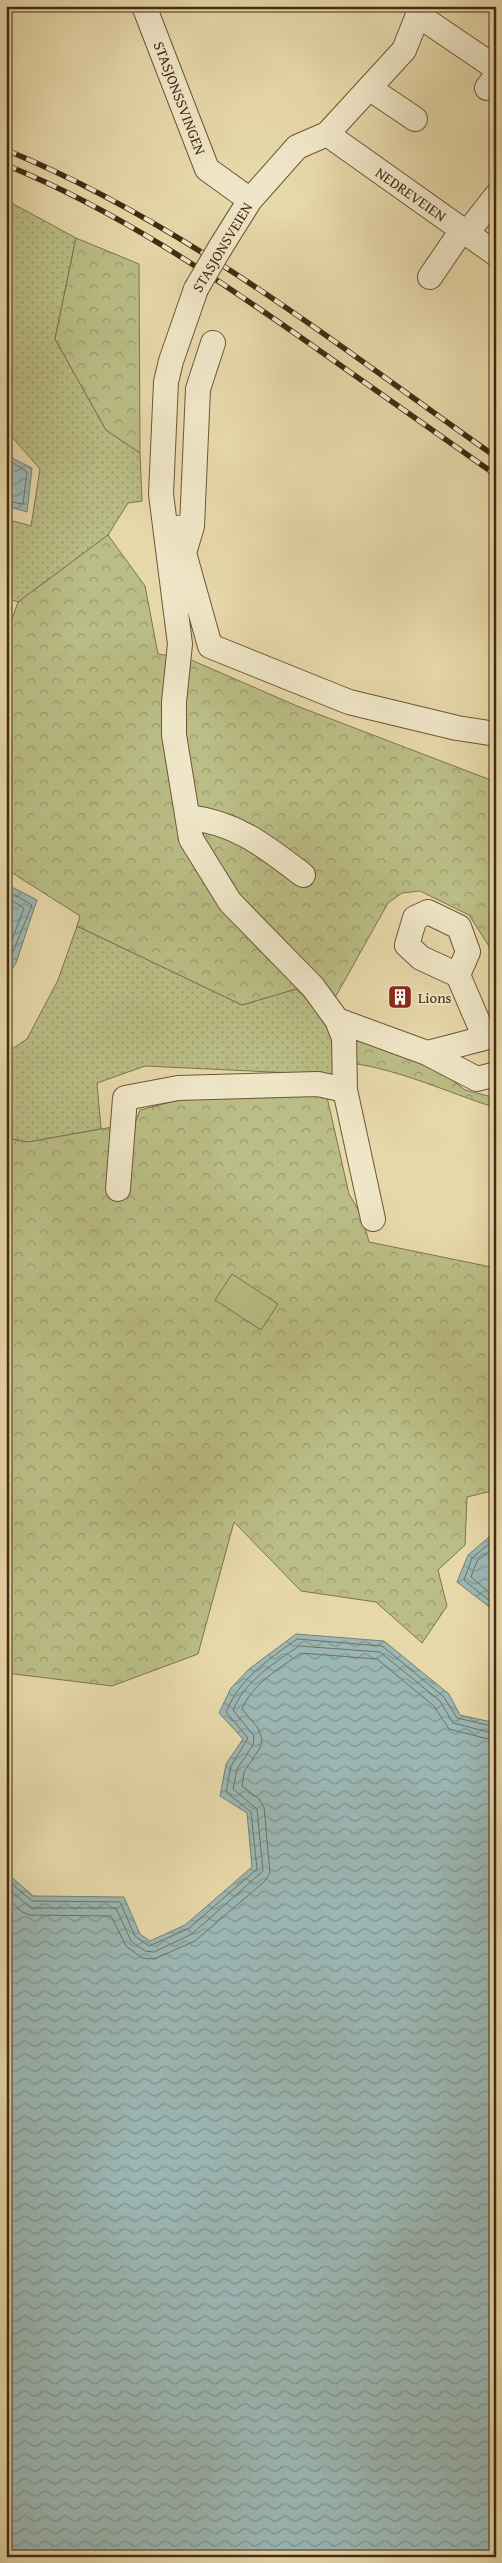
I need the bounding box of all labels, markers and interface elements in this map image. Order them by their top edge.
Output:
street label: STASJONSSVINGEN [149,38,211,158]
street label: NEDREVEIEN [371,162,451,226]
street label: STASJONSVEIEN [187,198,257,296]
building icon: Lions [387,984,413,1010]
place label: Lions [418,987,452,1008]

